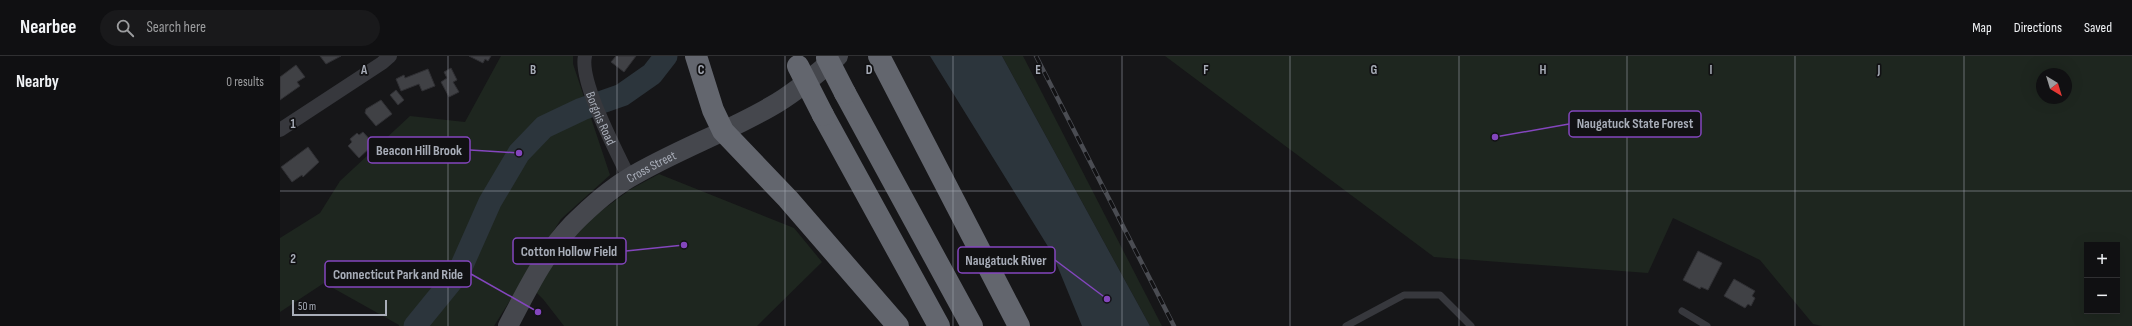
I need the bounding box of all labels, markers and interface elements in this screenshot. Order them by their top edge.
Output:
search box [100,10,380,46]
text: Nearbee [20,16,76,39]
icon: search [114,17,136,39]
text: Search here [146,18,206,37]
text: Map [1972,19,1992,36]
text: Directions [2014,19,2062,36]
text: Saved [2084,19,2112,36]
text: A [360,62,368,78]
text: B [530,62,536,78]
text: C [698,62,705,78]
text: D [866,62,873,78]
text: E [1035,62,1041,78]
text: F [1203,62,1209,78]
text: G [1371,62,1378,78]
text: H [1540,62,1547,78]
text: I [1710,62,1713,78]
text: J [1877,62,1881,78]
north arrow [2036,68,2072,104]
text: Nearby [16,72,59,92]
text: 0 results [226,74,264,90]
street label: Borgnis Road [582,90,619,148]
callout: Naugatuck State Forest [1569,111,1701,137]
text: Naugatuck State Forest [1577,115,1694,132]
text: 1 [290,116,296,132]
callout: Beacon Hill Brook [368,137,470,163]
text: Beacon Hill Brook [376,142,462,159]
street label: Cross Street [624,147,679,187]
callout: Cotton Hollow Field [513,238,626,264]
map controls [2084,242,2120,314]
button: + [2084,242,2120,278]
text: Cotton Hollow Field [521,243,617,260]
callout: Naugatuck River [958,247,1055,273]
text: 2 [290,251,296,267]
text: Naugatuck River [965,252,1047,269]
callout: Connecticut Park and Ride [325,261,471,287]
text: Connecticut Park and Ride [333,266,463,283]
button: − [2084,278,2120,314]
scale bar [292,298,387,317]
text: 50 m [298,300,316,313]

